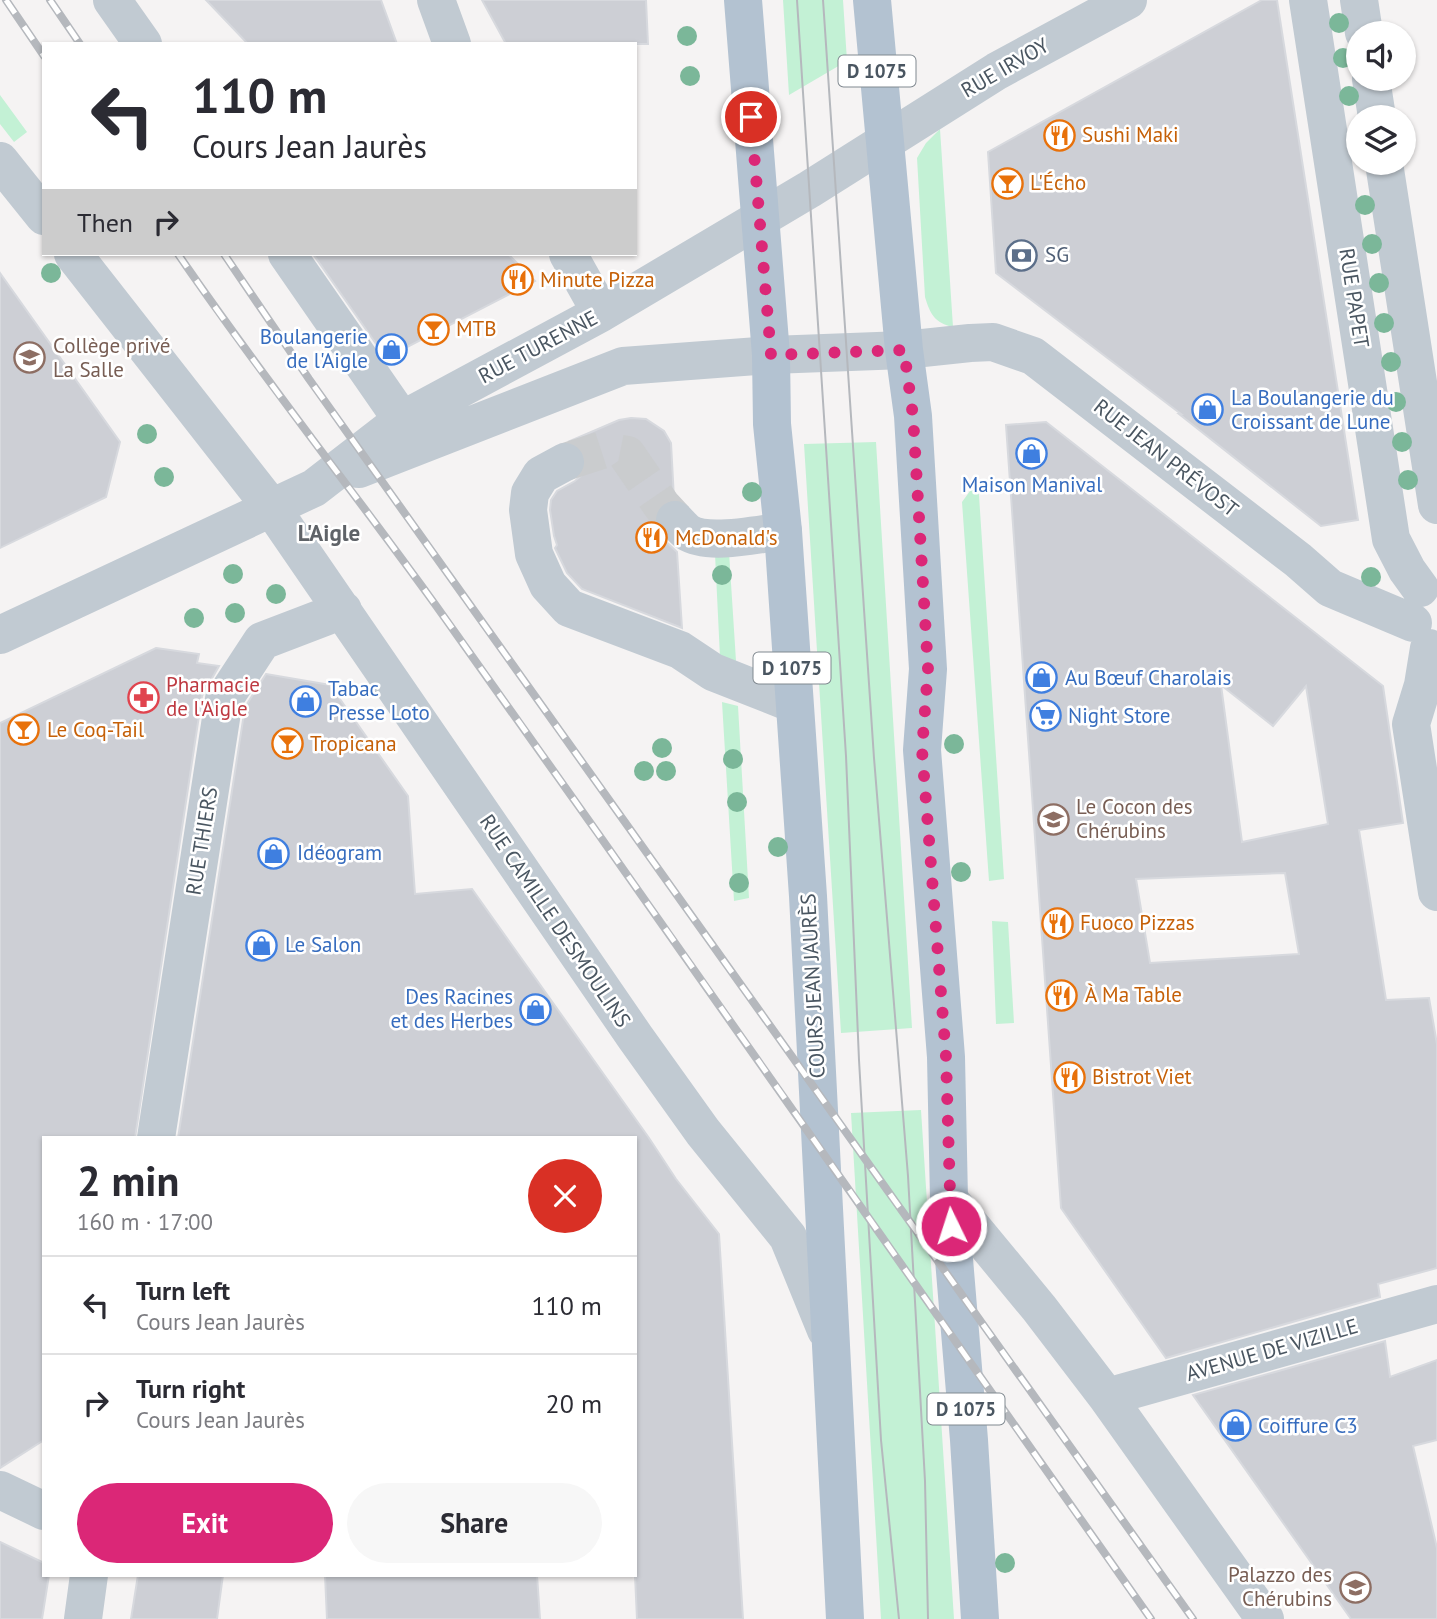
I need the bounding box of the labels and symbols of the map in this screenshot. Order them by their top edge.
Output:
street label: RUE IRVOY [956,31,1054,104]
road number: D 1075 [838,55,916,86]
pin [721,87,781,147]
restaurant icon: Sushi Maki [1042,118,1076,152]
place label: Sushi Maki [1082,121,1179,148]
bar icon: L'Écho [990,166,1024,200]
place label: L'Écho [1030,169,1086,196]
bank icon: SG [1005,238,1039,272]
place label: SG [1045,241,1069,268]
street label: RUE PAPET [1333,246,1376,350]
restaurant icon: Minute Pizza [500,263,534,297]
place label: Minute Pizza [540,266,655,293]
street label: RUE TURENNE [474,304,602,389]
bar icon: MTB [416,312,450,346]
place label: MTB [456,315,497,342]
place label: Boulangerie de l'Aigle [260,323,368,374]
place label: Collège privé La Salle [53,332,170,383]
shop icon: Boulangerie de l'Aigle [374,332,408,366]
school or university icon: Collège privé La Salle [13,341,47,375]
place label: La Boulangerie du Croissant de Lune [1231,384,1394,435]
street label: RUE JEAN PRÉVOST [1088,393,1244,523]
shop icon: La Boulangerie du Croissant de Lune [1191,393,1225,427]
shop icon: Maison Manival [1015,436,1049,470]
place label: Maison Manival [962,471,1102,498]
district label: L'Aigle [298,518,360,547]
restaurant icon: McDonald's [635,521,669,555]
place label: McDonald's [675,524,778,551]
road number: D 1075 [754,652,830,684]
shop icon: Au Bœuf Charolais [1025,661,1059,695]
place label: Au Bœuf Charolais [1065,664,1231,691]
place label: Pharmacie de l'Aigle [166,671,260,722]
place label: Tabac Presse Loto [328,675,430,726]
pharmacy icon: Pharmacie de l'Aigle [126,680,160,714]
shop icon: Tabac Presse Loto [288,684,322,718]
supermarket icon: Night Store [1028,699,1062,733]
place label: Night Store [1068,702,1170,729]
bar icon: Le Coq-Tail [7,713,41,747]
place label: Le Coq-Tail [47,716,144,743]
bar icon: Tropicana [270,727,304,761]
place label: Tropicana [310,730,397,757]
street label: RUE THIERS [180,785,223,897]
place label: Le Cocon des Chérubins [1076,793,1193,844]
school or university icon: Le Cocon des Chérubins [1036,802,1070,836]
street label: RUE CAMILLE DESMOULINS [474,809,637,1032]
shop icon: Idéogram [257,836,291,870]
place label: Idéogram [297,839,382,866]
street label: COURS JEAN JAURÈS [794,893,831,1079]
restaurant icon: Fuoco Pizzas [1040,906,1074,940]
place label: Fuoco Pizzas [1080,909,1195,936]
shop icon: Le Salon [245,928,279,962]
place label: Le Salon [285,931,361,958]
restaurant icon: À Ma Table [1045,978,1079,1012]
place label: À Ma Table [1085,981,1182,1008]
place label: Des Racines et des Herbes [390,983,513,1034]
shop icon: Des Racines et des Herbes [519,992,553,1026]
restaurant icon: Bistrot Viet [1052,1060,1086,1094]
place label: Bistrot Viet [1092,1063,1192,1090]
position arrow [914,1189,988,1263]
street label: AVENUE DE VIZILLE [1183,1312,1361,1387]
road number: D 1075 [928,1394,1004,1424]
shop icon: Coiffure C3 [1218,1409,1252,1443]
place label: Coiffure C3 [1258,1412,1358,1439]
place label: Palazzo des Chérubins [1228,1561,1332,1612]
school or university icon: Palazzo des Chérubins [1338,1570,1372,1604]

